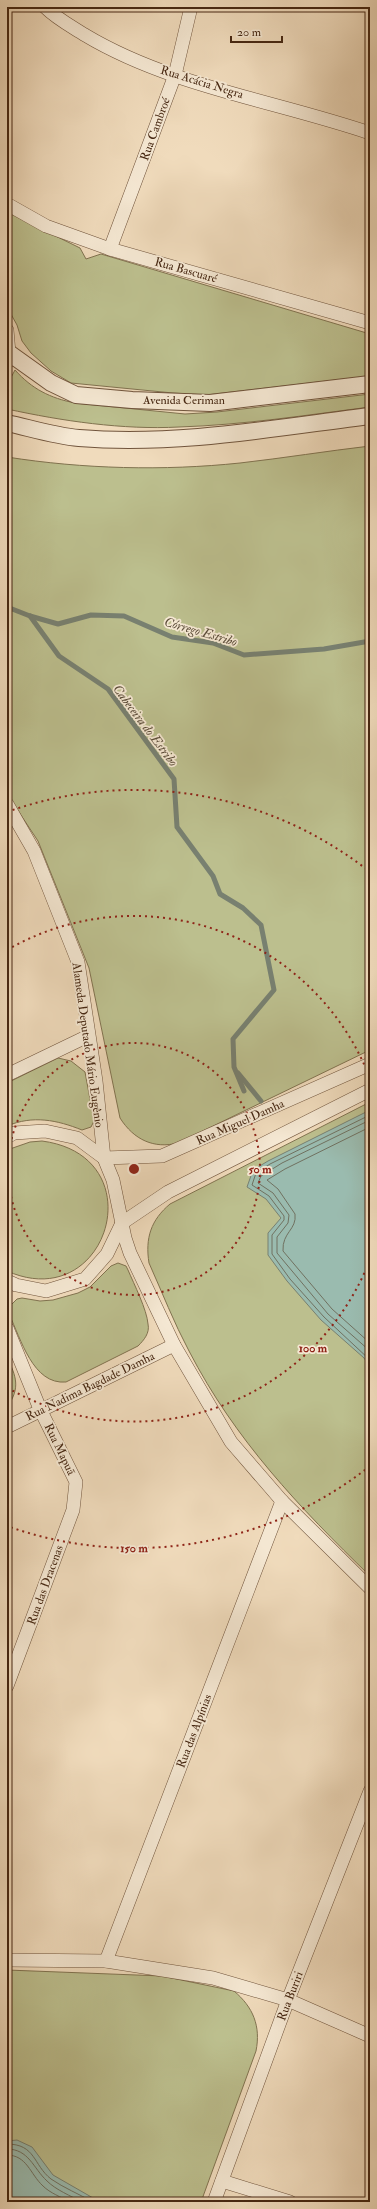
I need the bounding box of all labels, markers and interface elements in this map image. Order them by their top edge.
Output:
scale bar [231,18,282,44]
text: 20 m [237,25,262,40]
street label: Rua Acácia Negra [159,63,246,103]
street label: Rua Cambroé [137,95,174,163]
street label: Rua Bascuaré [153,254,220,287]
street label: Avenida Ceriman [142,393,225,408]
water label: Córrego Estribo [162,614,239,650]
water label: Cabeceira do Estribo [109,682,181,770]
street label: Alameda Deputado Mário Eugênio [68,961,107,1129]
street label: Rua Miguel Damha [194,1096,288,1149]
centre of rings [127,1162,141,1176]
text: 50 m [248,1162,272,1177]
text: 100 m [299,1341,328,1356]
street label: Rua Nadima Bagdade Damha [23,1348,158,1424]
street label: Rua Mapuã [41,1421,79,1479]
text: 150 m [120,1541,148,1556]
street label: Rua das Dracenas [24,1543,67,1627]
street label: Rua das Alpínias [173,1692,215,1770]
street label: Rua Buriri [274,1969,307,2023]

